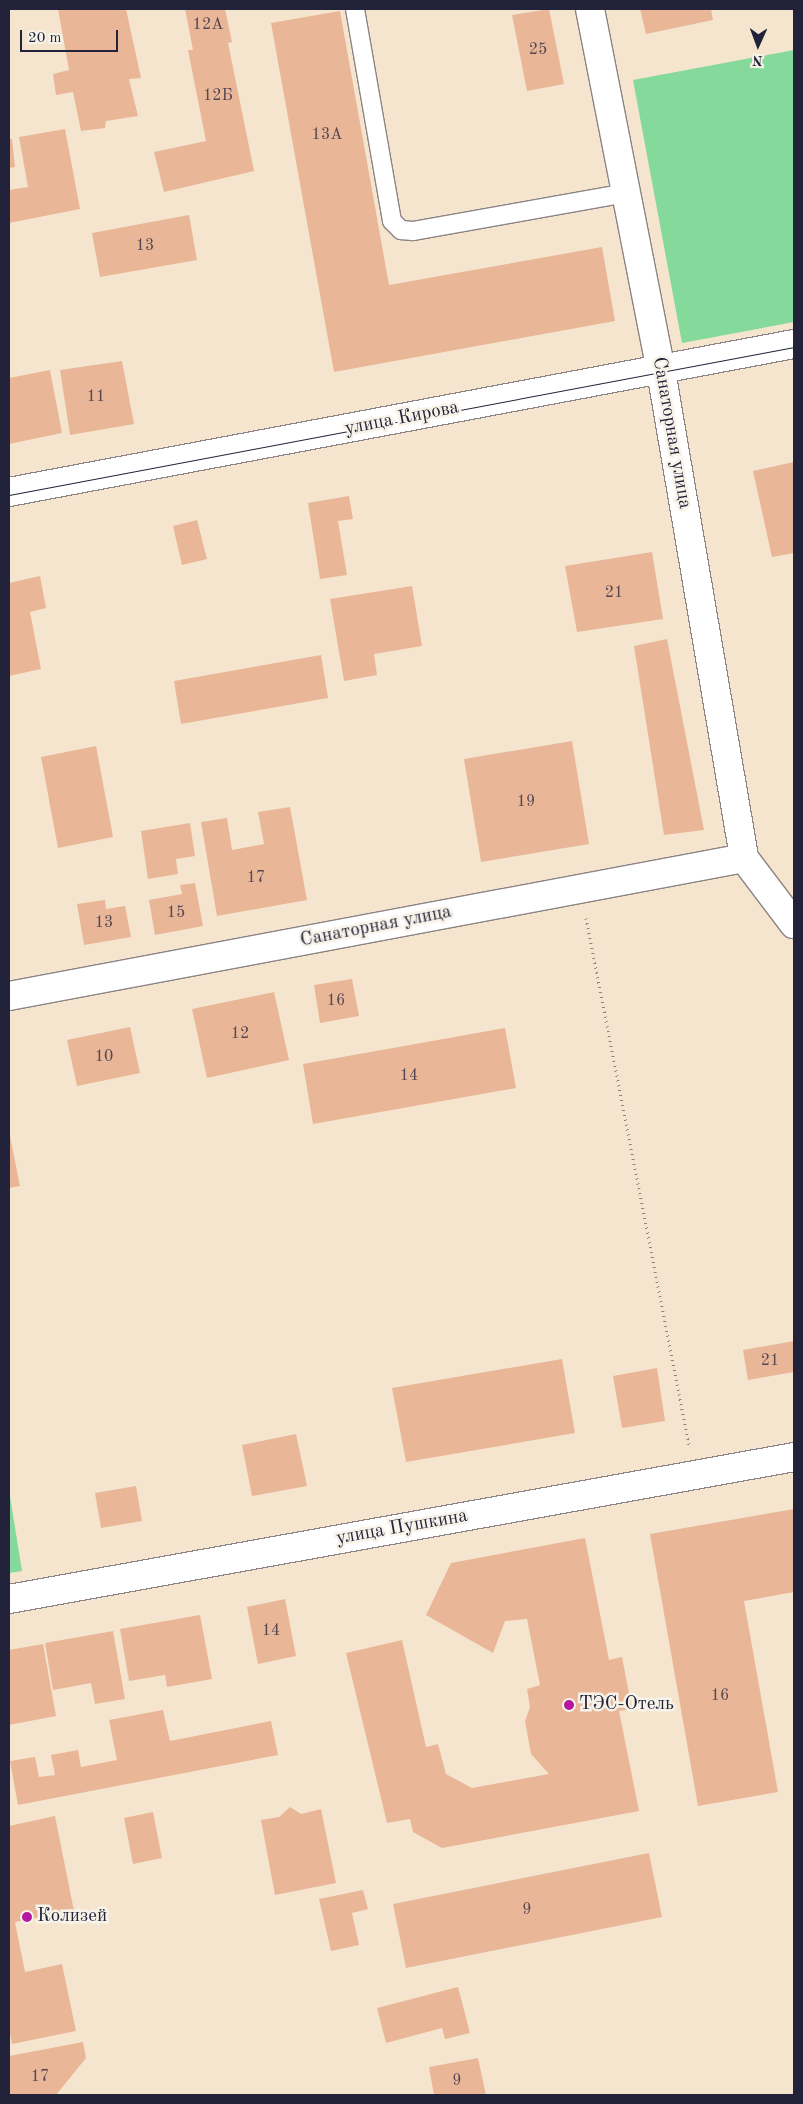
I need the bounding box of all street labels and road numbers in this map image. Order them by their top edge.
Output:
street label: Санаторная улица [646,355,696,511]
street label: улица Кирова [343,397,461,441]
street label: Санаторная улица [298,901,454,953]
street label: улица Пушкина [335,1505,469,1551]

